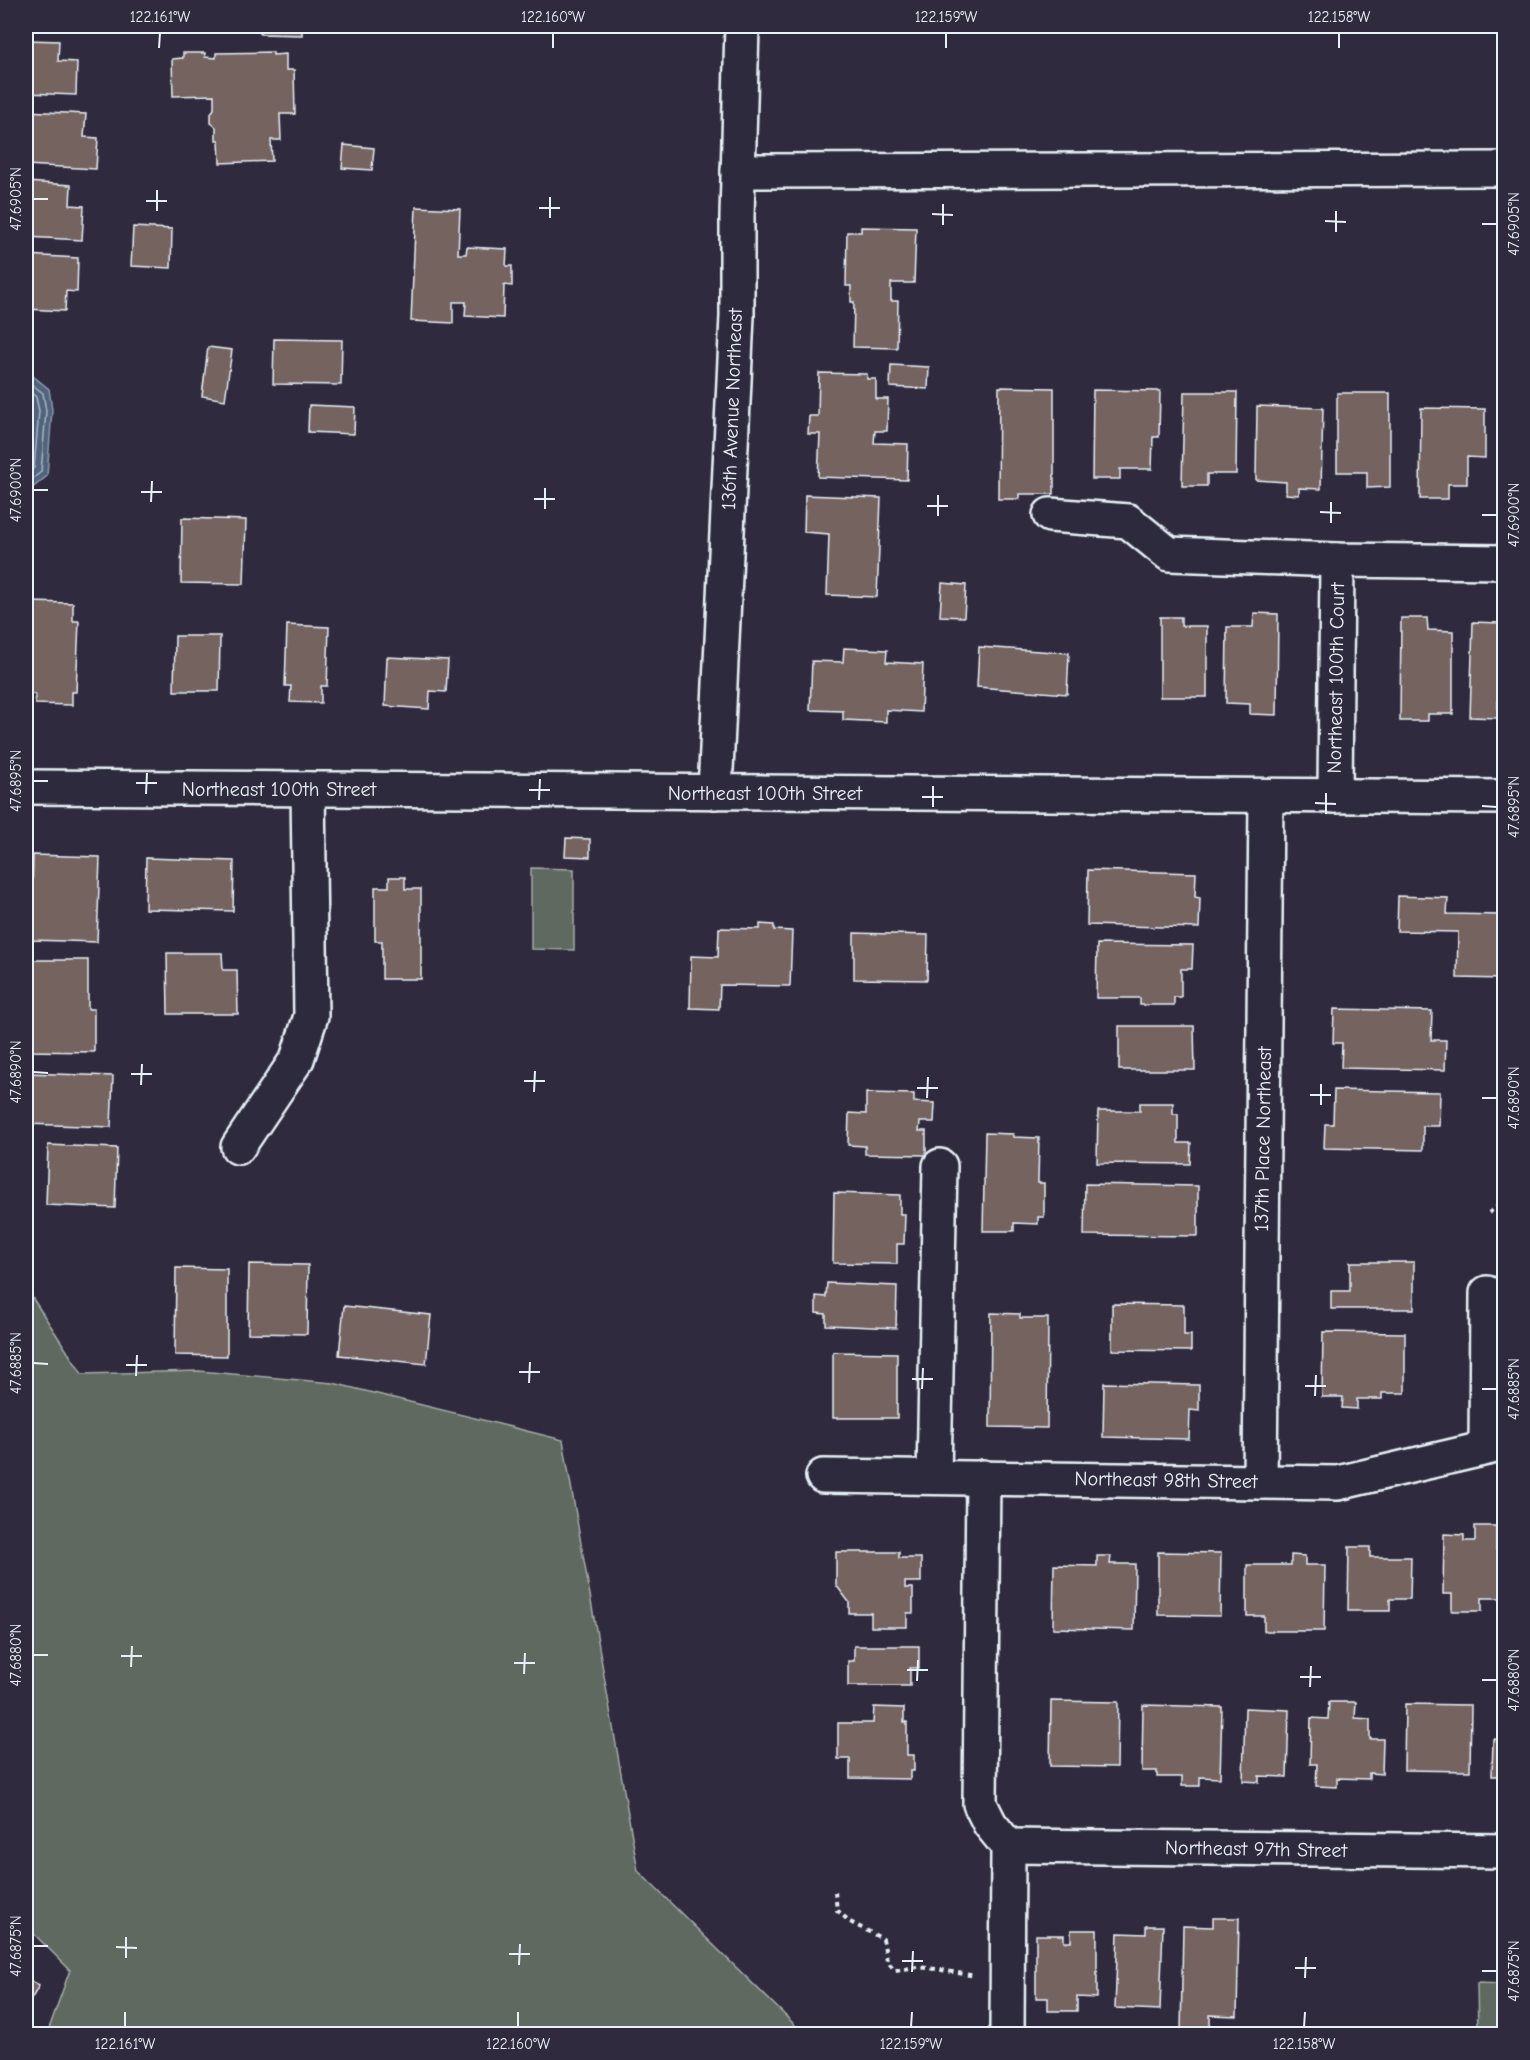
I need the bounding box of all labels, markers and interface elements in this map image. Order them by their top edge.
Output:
text: 122.161°W [130,8,190,26]
text: 122.160°W [521,8,585,26]
text: 122.159°W [915,8,977,26]
text: 122.158°W [1308,8,1370,26]
text: 47.6905°N [7,167,25,231]
text: 47.6905°N [1505,192,1523,256]
street label: 136th Avenue Northeast [717,306,747,510]
text: 47.6900°N [7,458,25,522]
text: 47.6900°N [1505,483,1523,547]
street label: Northeast 100th Court [1323,581,1349,774]
text: 47.6895°N [7,750,25,812]
text: 47.6895°N [1505,776,1523,838]
street label: Northeast 100th Street [182,778,378,801]
street label: Northeast 100th Street [668,782,864,805]
text: 47.6890°N [7,1040,25,1104]
street label: 137th Place Northeast [1250,1045,1276,1232]
text: 47.6890°N [1505,1066,1523,1130]
text: 47.6885°N [7,1332,25,1394]
text: 47.6885°N [1505,1358,1523,1420]
street label: Northeast 98th Street [1074,1467,1259,1493]
text: 47.6880°N [7,1624,25,1686]
text: 47.6880°N [1505,1649,1523,1711]
street label: Northeast 97th Street [1165,1836,1349,1862]
text: 47.6875°N [7,1915,25,1977]
text: 47.6875°N [1505,1940,1523,2002]
text: 122.161°W [95,2035,155,2053]
text: 122.160°W [486,2035,550,2053]
text: 122.159°W [880,2035,942,2053]
text: 122.158°W [1273,2035,1335,2053]

